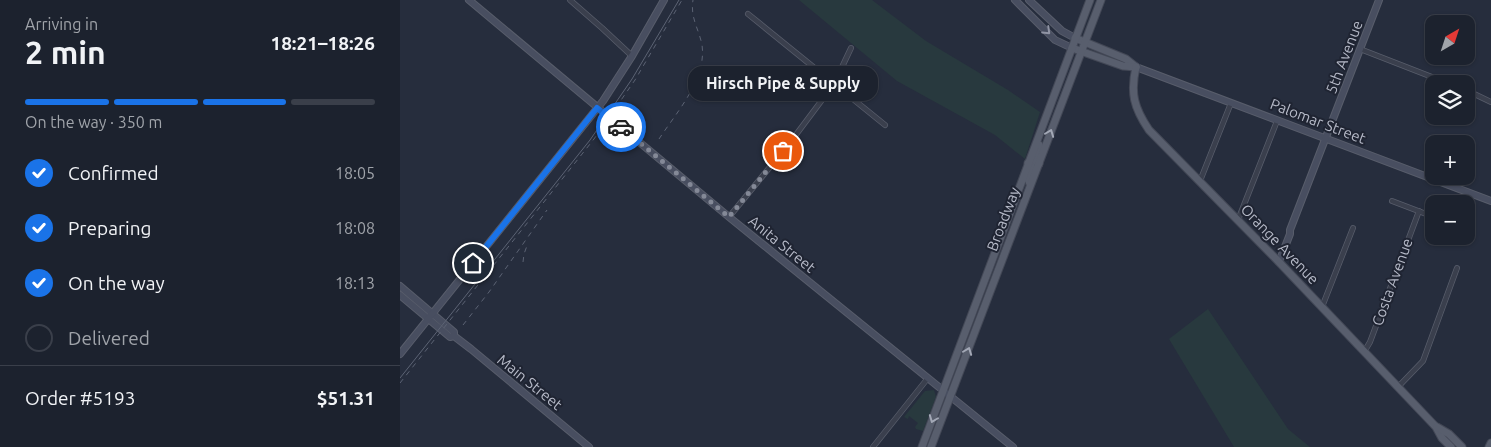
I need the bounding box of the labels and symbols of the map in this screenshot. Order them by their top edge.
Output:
north arrow [1425,15,1475,65]
street label: 5th Avenue [1322,18,1366,96]
one-way arrow [1041,25,1050,34]
callout: Hirsch Pipe & Supply [688,66,878,101]
street label: Palomar Street [1268,95,1368,147]
courier [596,102,646,152]
pin [762,130,804,172]
one-way arrow [1045,130,1055,138]
street label: Broadway [983,185,1023,253]
street label: Orange Avenue [1238,201,1322,287]
street label: Anita Street [745,212,819,276]
street label: Costa Avenue [1368,236,1416,328]
pin [452,242,494,284]
one-way arrow [962,347,972,356]
street label: Main Street [494,351,566,413]
one-way arrow [929,414,939,423]

